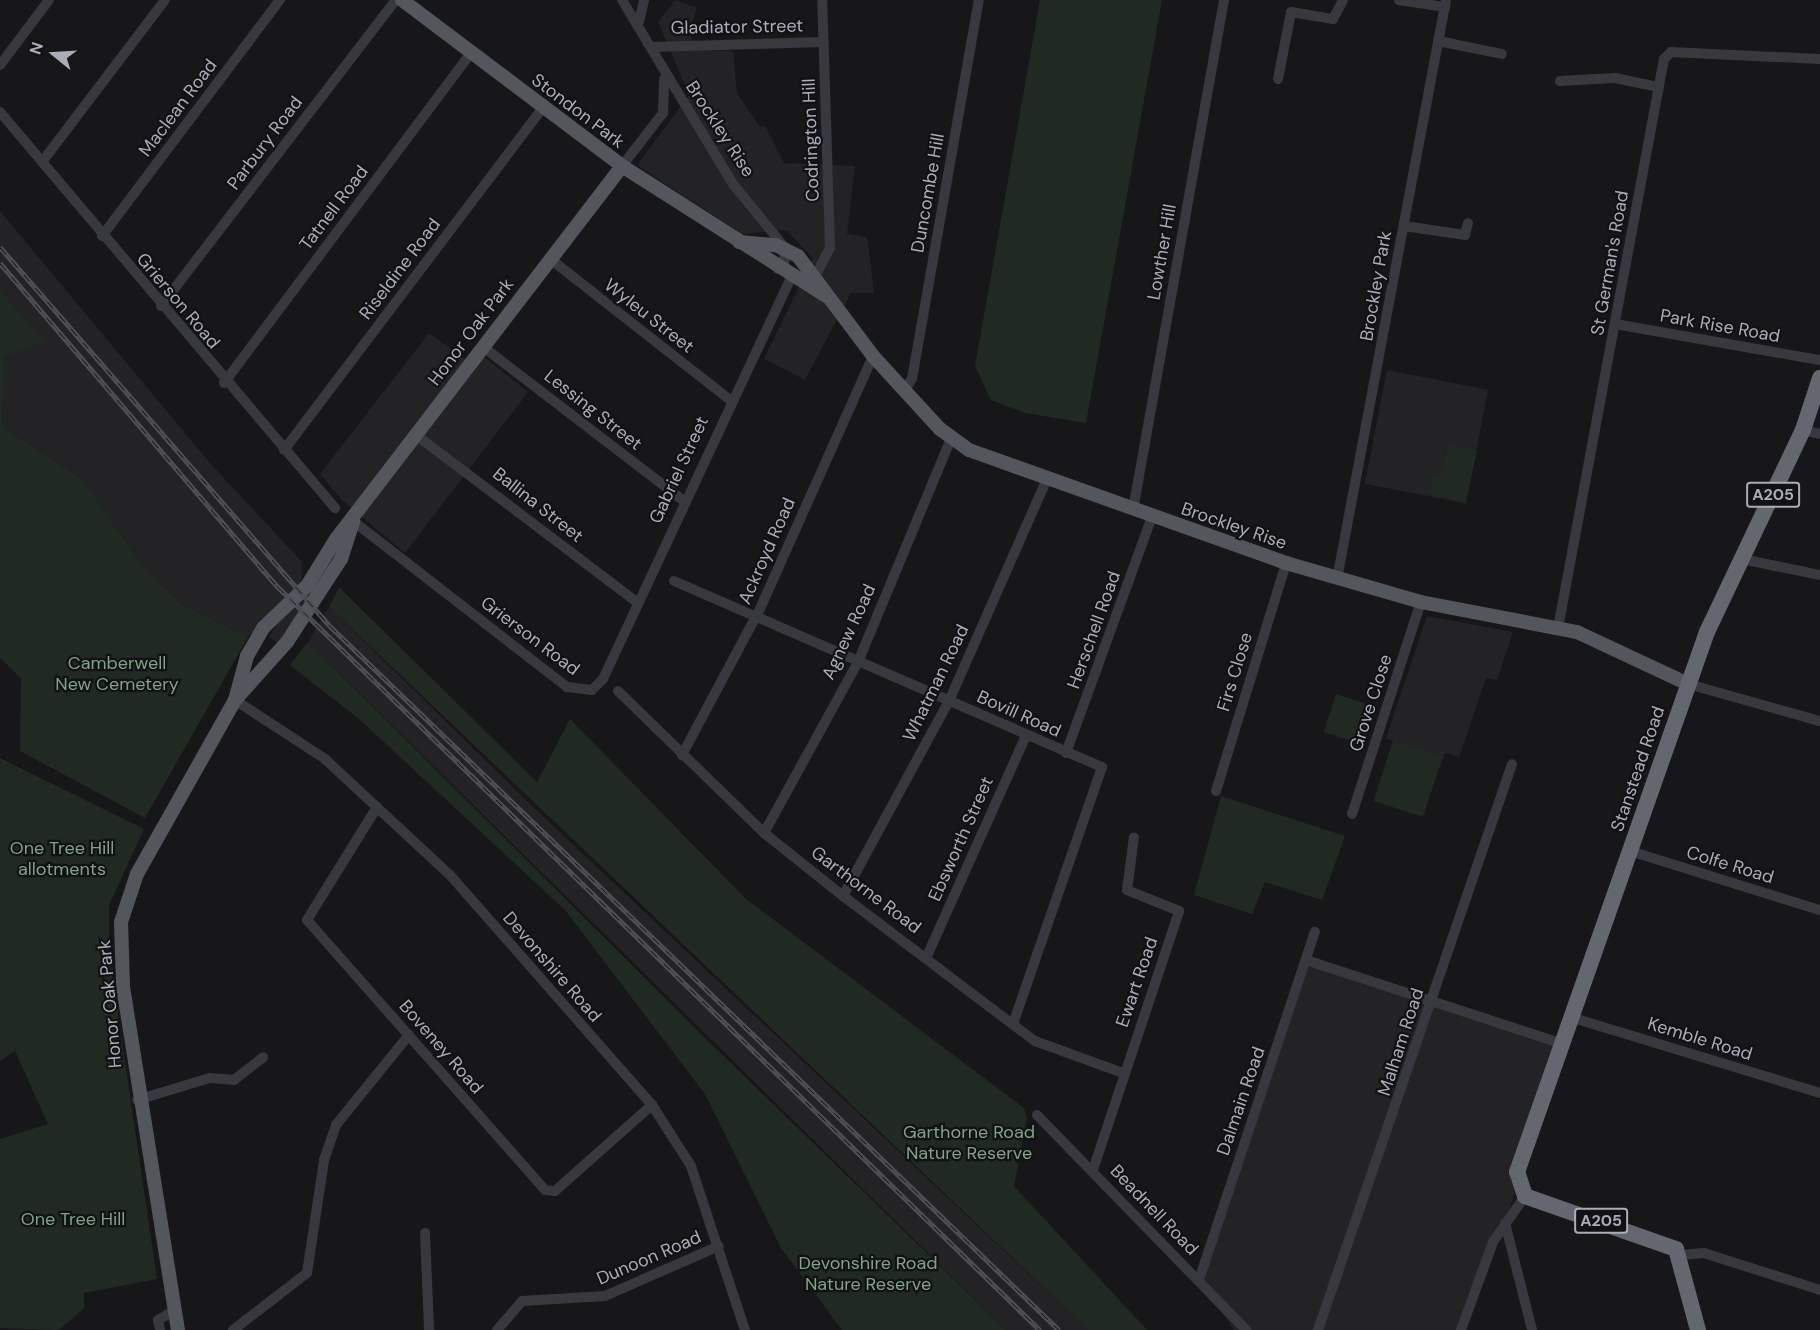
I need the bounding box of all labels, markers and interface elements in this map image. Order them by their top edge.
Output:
street label: Gladiator Street [671,15,803,39]
north arrow [24,24,84,84]
text: N [25,39,48,57]
street label: Maclean Road [134,55,222,161]
street label: Stondon Park [527,69,629,153]
street label: Brockley Rise [681,77,759,181]
street label: Codrington Hill [798,78,824,202]
street label: Parbury Road [223,92,307,194]
street label: Duncombe Hill [907,132,949,254]
street label: Tatnell Road [295,161,373,255]
street label: St German's Road [1587,189,1633,337]
street label: Lowther Hill [1143,202,1181,302]
street label: Riseldine Road [355,214,445,324]
street label: Brockley Park [1356,229,1396,343]
street label: Grierson Road [132,249,224,353]
street label: Honor Oak Park [424,274,518,390]
street label: Wyleu Street [600,274,698,358]
street label: Park Rise Road [1658,305,1782,347]
street label: Lessing Street [540,365,646,455]
street label: Gabriel Street [645,413,713,527]
street label: Ballina Street [488,463,588,547]
road number: A205 [1746,482,1800,508]
street label: Ackroyd Road [734,494,800,608]
street label: Brockley Rise [1178,498,1290,554]
street label: Herschell Road [1063,568,1125,692]
street label: Agnew Road [818,581,880,683]
street label: Grierson Road [476,592,584,680]
street label: Whatman Road [898,621,974,745]
street label: Firs Close [1213,630,1257,714]
street label: Grove Close [1345,652,1397,754]
park label: Camberwell New Cemetery [55,653,179,696]
street label: Bovill Road [974,686,1064,742]
street label: Stanstead Road [1606,704,1670,834]
street label: Ebsworth Street [924,773,998,905]
park label: One Tree Hill allotments [10,838,114,880]
street label: Colfe Road [1684,841,1776,889]
street label: Garthorne Road [807,842,925,938]
street label: Devonshire Road [498,907,606,1027]
street label: Ewart Road [1112,934,1162,1030]
street label: Honor Oak Park [94,939,126,1069]
street label: Malham Road [1373,985,1429,1099]
street label: Boveney Road [394,996,488,1098]
street label: Kemble Road [1645,1013,1755,1065]
street label: Dalmain Road [1212,1044,1270,1158]
park label: Garthorne Road Nature Reserve [903,1122,1035,1164]
street label: Beadnell Road [1105,1160,1203,1260]
park label: One Tree Hill [21,1208,125,1230]
road number: A205 [1574,1208,1628,1234]
street label: Dunoon Road [594,1226,704,1290]
park label: Devonshire Road Nature Reserve [798,1253,938,1296]

